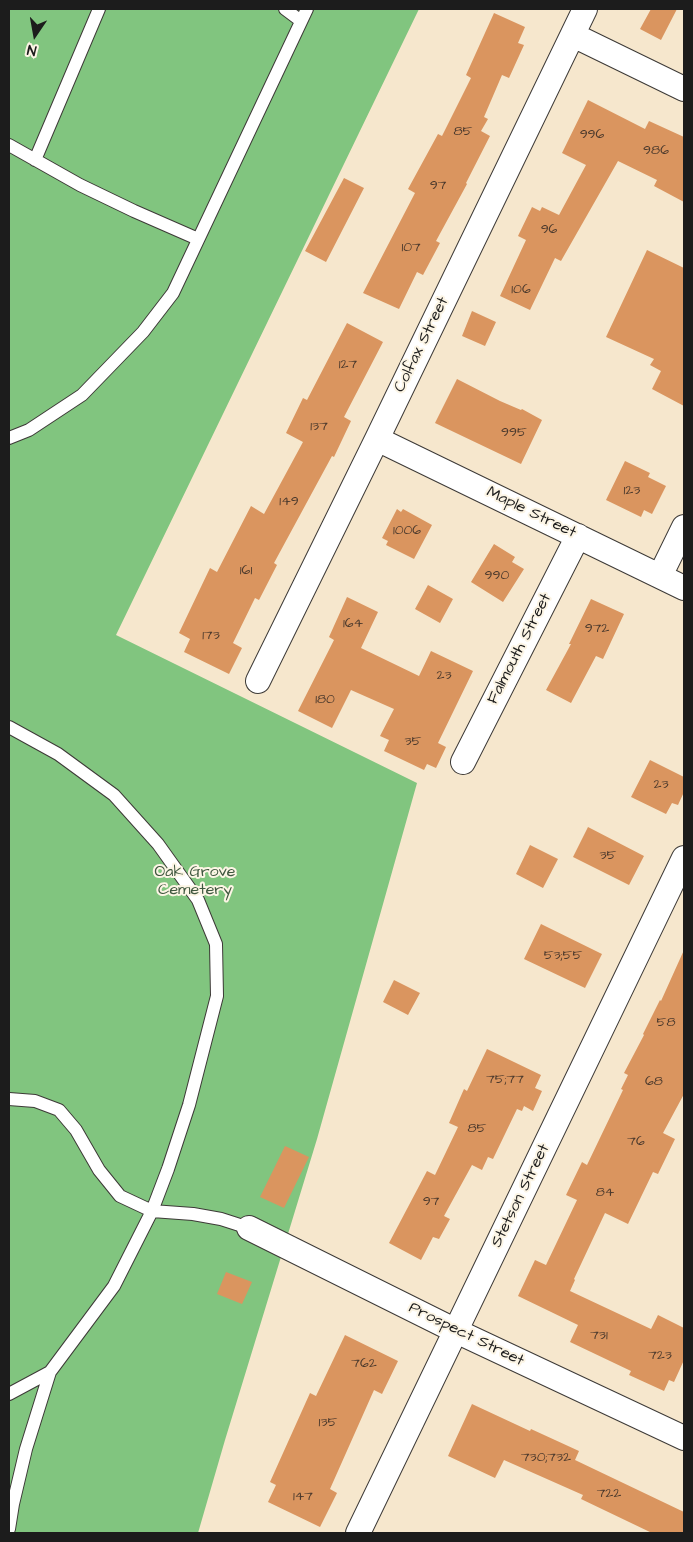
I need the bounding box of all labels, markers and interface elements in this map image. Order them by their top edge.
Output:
north arrow [10,10,60,60]
text: N [26,39,38,60]
house number: 85 [454,124,472,140]
house number: 996 [580,127,604,143]
house number: 986 [643,143,669,159]
house number: 97 [430,178,446,194]
house number: 96 [541,222,557,238]
house number: 107 [401,240,421,256]
house number: 106 [511,282,531,298]
street label: Colfax Street [391,294,453,396]
house number: 127 [339,357,357,373]
house number: 137 [310,419,328,435]
house number: 995 [501,425,527,441]
street label: Maple Street [483,483,579,543]
house number: 123 [624,483,640,499]
house number: 149 [279,494,299,510]
house number: 1006 [393,523,421,539]
house number: 161 [240,563,252,579]
house number: 990 [485,568,509,584]
street label: Falmouth Street [484,591,556,707]
house number: 164 [343,616,363,632]
house number: 972 [585,621,609,637]
house number: 173 [202,628,220,644]
house number: 23 [436,668,452,684]
house number: 180 [315,692,335,708]
house number: 35 [404,734,422,750]
house number: 23 [653,777,669,793]
house number: 35 [599,848,617,864]
park label: Oak Grove Cemetery [155,863,235,901]
house number: 53;55 [544,948,582,964]
house number: 58 [657,1015,675,1031]
house number: 75;77 [486,1072,524,1088]
house number: 68 [645,1074,663,1090]
house number: 85 [468,1121,486,1137]
house number: 76 [627,1134,645,1150]
street label: Stetson Street [488,1141,554,1251]
house number: 84 [596,1185,614,1201]
house number: 97 [423,1194,439,1210]
street label: Prospect Street [405,1299,527,1371]
house number: 731 [590,1328,608,1344]
house number: 723 [648,1348,672,1364]
house number: 762 [351,1356,377,1372]
house number: 135 [319,1415,337,1431]
house number: 730;732 [521,1450,571,1466]
house number: 722 [597,1486,621,1502]
house number: 147 [293,1489,313,1505]

